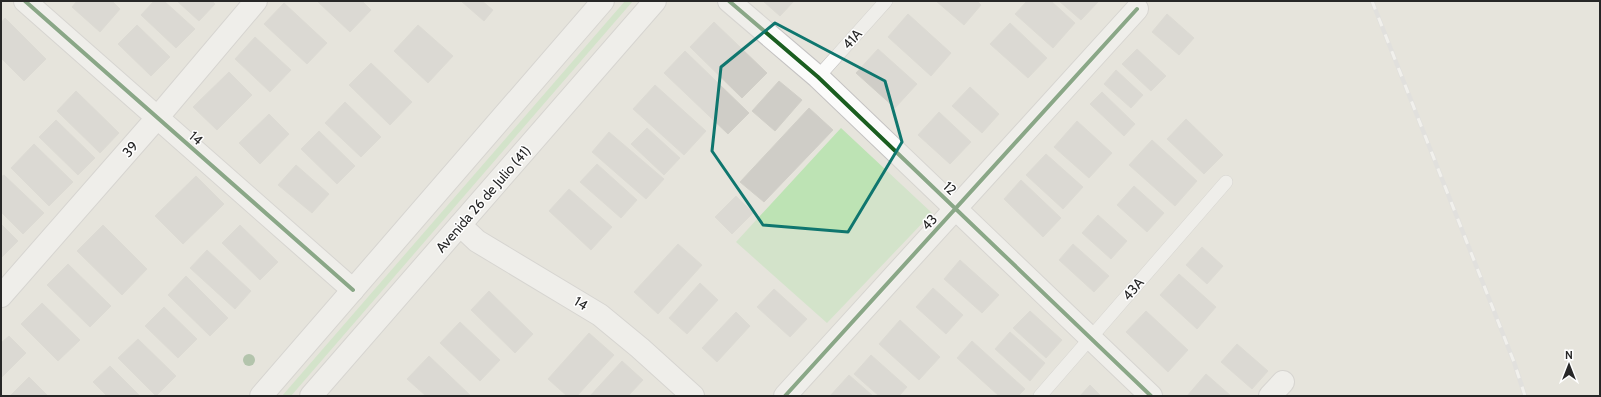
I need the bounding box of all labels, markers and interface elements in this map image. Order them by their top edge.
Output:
street label: 41A [838,25,866,53]
street label: 14 [185,127,207,149]
street label: 39 [118,137,142,161]
street label: Avenida 26 de Julio (41) [432,142,534,256]
street label: 12 [939,177,961,199]
street label: 43 [917,210,941,234]
street label: 43A [1118,274,1148,304]
street label: 14 [571,292,591,314]
north arrow [1549,345,1589,385]
text: N [1565,348,1573,362]

